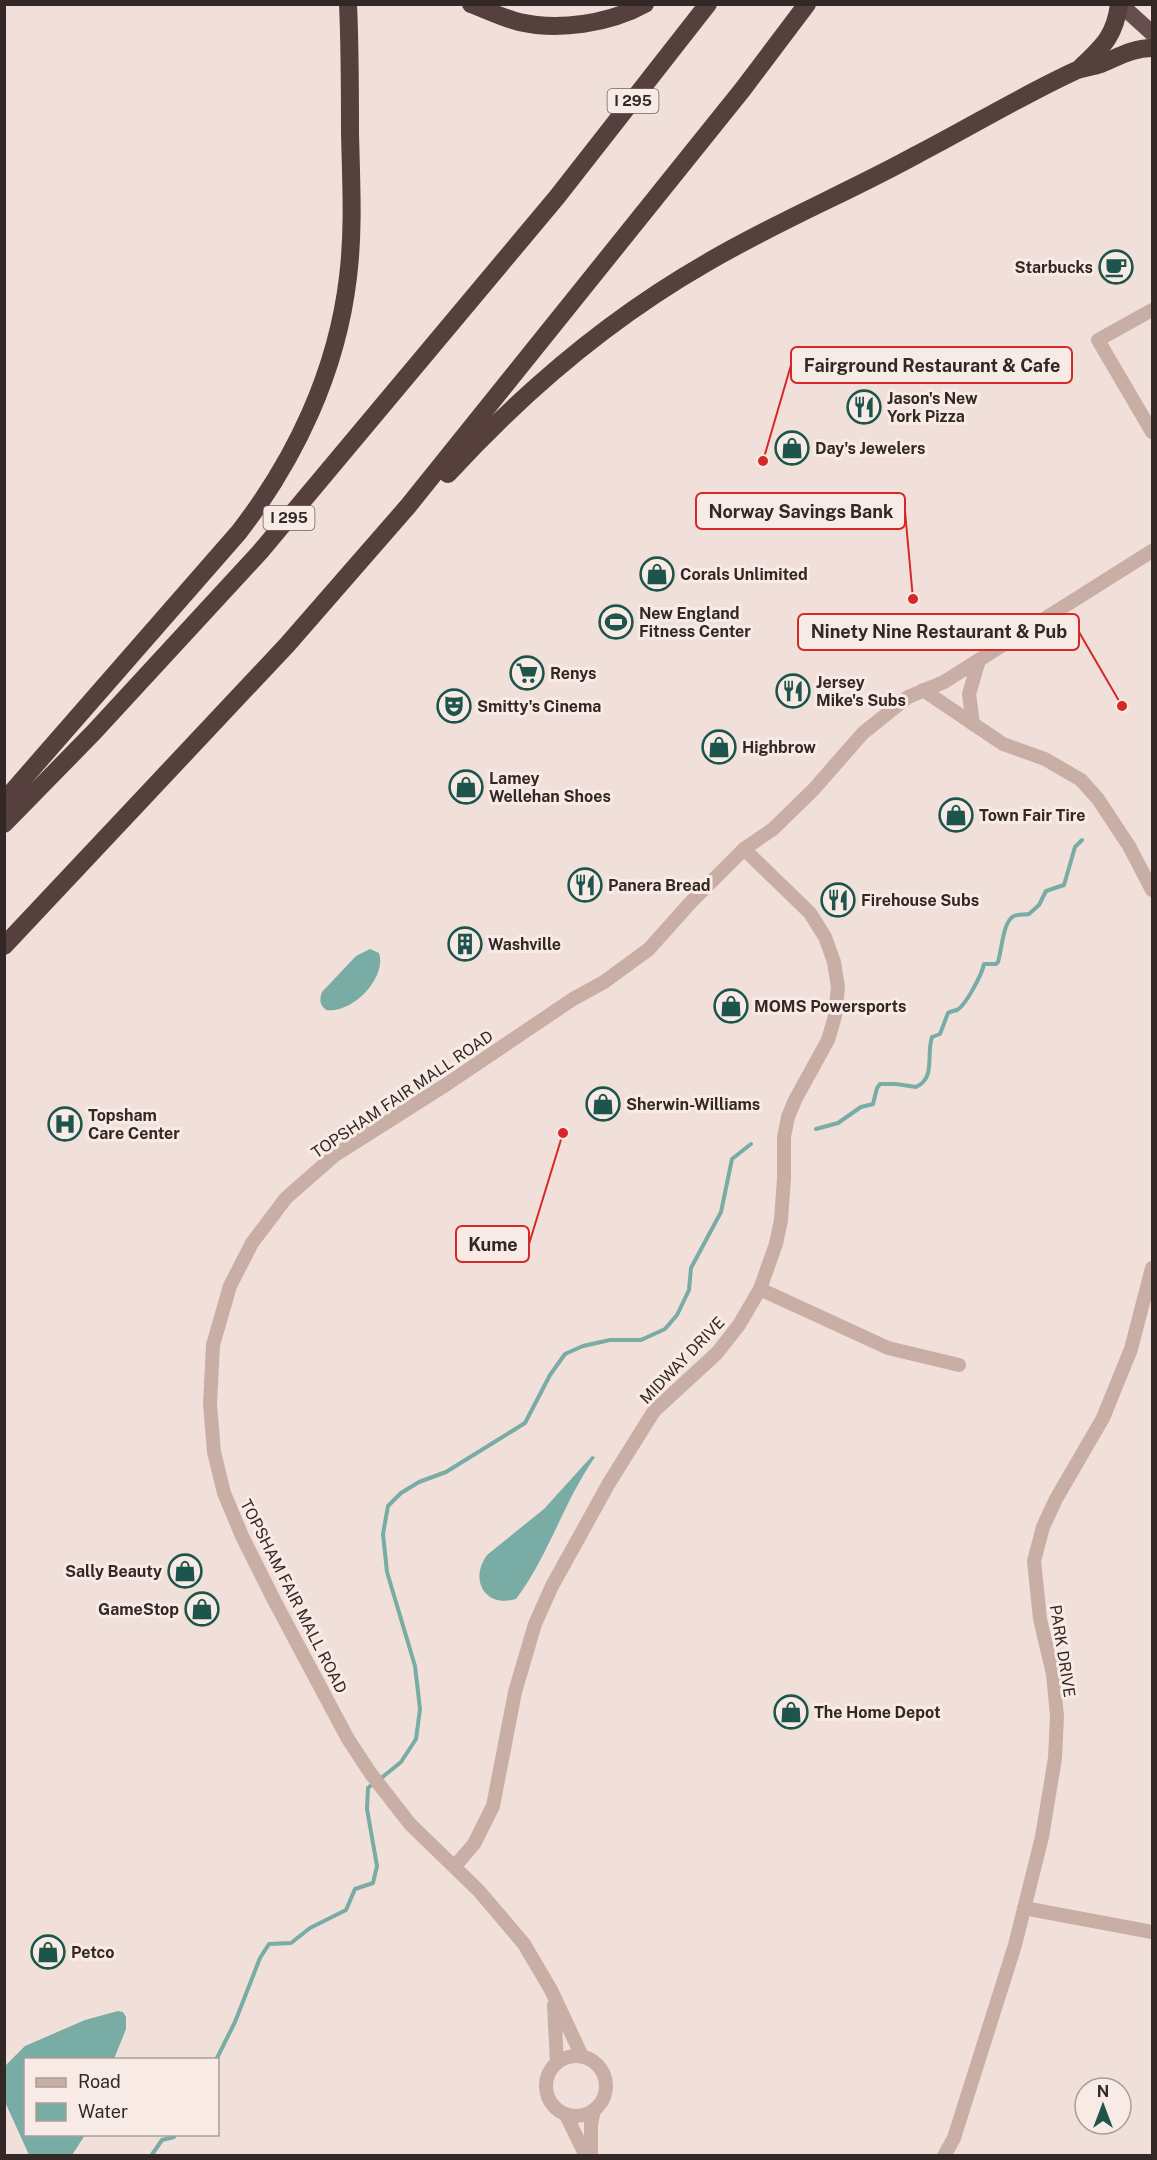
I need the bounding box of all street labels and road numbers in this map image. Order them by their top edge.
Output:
road number: I 295 [608,89,658,113]
road number: I 295 [264,506,314,530]
street label: TOPSHAM FAIR MALL ROAD [308,1026,497,1162]
street label: MIDWAY DRIVE [636,1313,729,1408]
street label: TOPSHAM FAIR MALL ROAD [236,1496,351,1696]
street label: PARK DRIVE [1046,1603,1079,1699]

